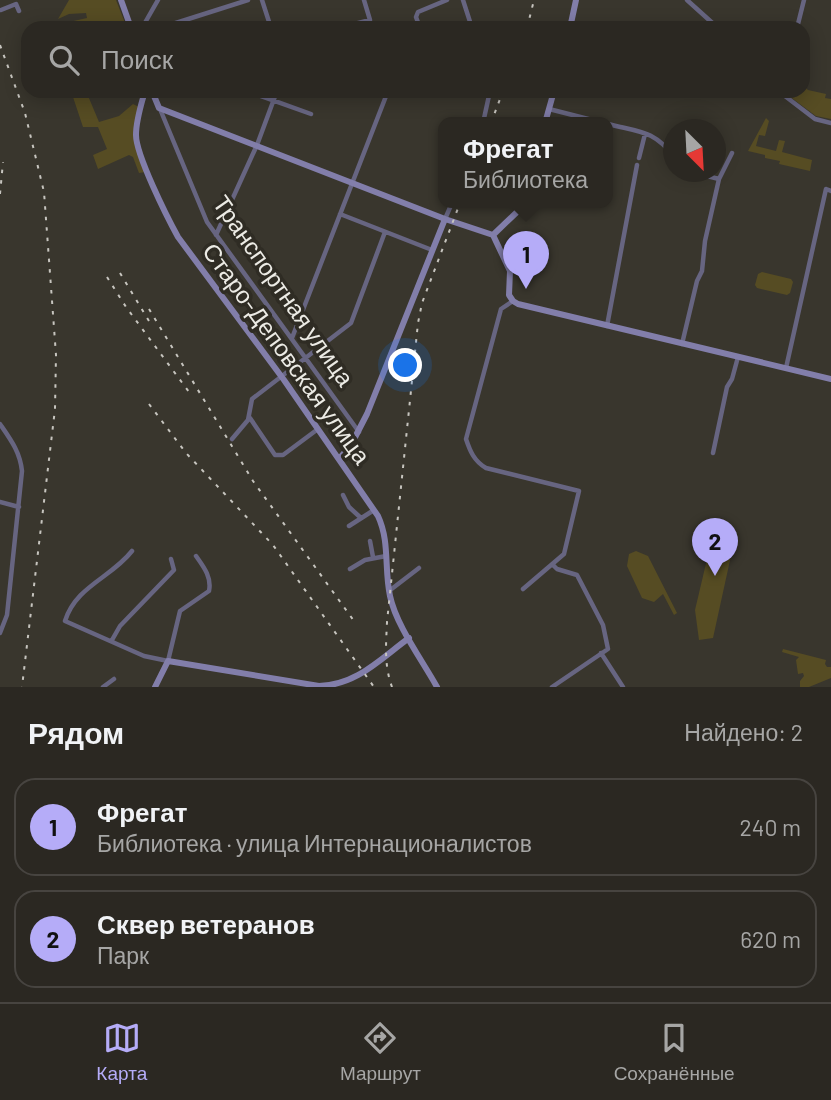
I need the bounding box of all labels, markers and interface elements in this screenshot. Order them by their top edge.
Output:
search box [21,21,810,98]
icon: search [45,41,83,79]
text: Поиск [101,43,173,74]
popup [438,117,613,208]
north arrow [663,119,726,182]
text: Фрегат [463,132,554,163]
text: Библиотека [463,165,588,193]
street label: Транспортная улица [208,189,361,391]
pin: 1 [503,231,549,289]
street label: Старо-Деповская улица [197,237,378,470]
your location [388,348,422,382]
pin: 2 [692,518,738,576]
text: Рядом [28,714,124,750]
text: Найдено: 2 [684,718,803,746]
text: Фрегат [97,796,188,827]
text: 1 [49,813,57,841]
text: 240 m [739,813,801,841]
text: Библиотека · улица Интернационалистов [97,829,532,857]
text: Сквер ветеранов [97,908,315,939]
text: 2 [47,925,59,953]
text: 620 m [740,925,801,953]
text: Парк [97,941,149,969]
tab: Карта [96,1019,147,1085]
tab: Маршрут [340,1019,421,1085]
tab: Сохранённые [614,1019,735,1085]

